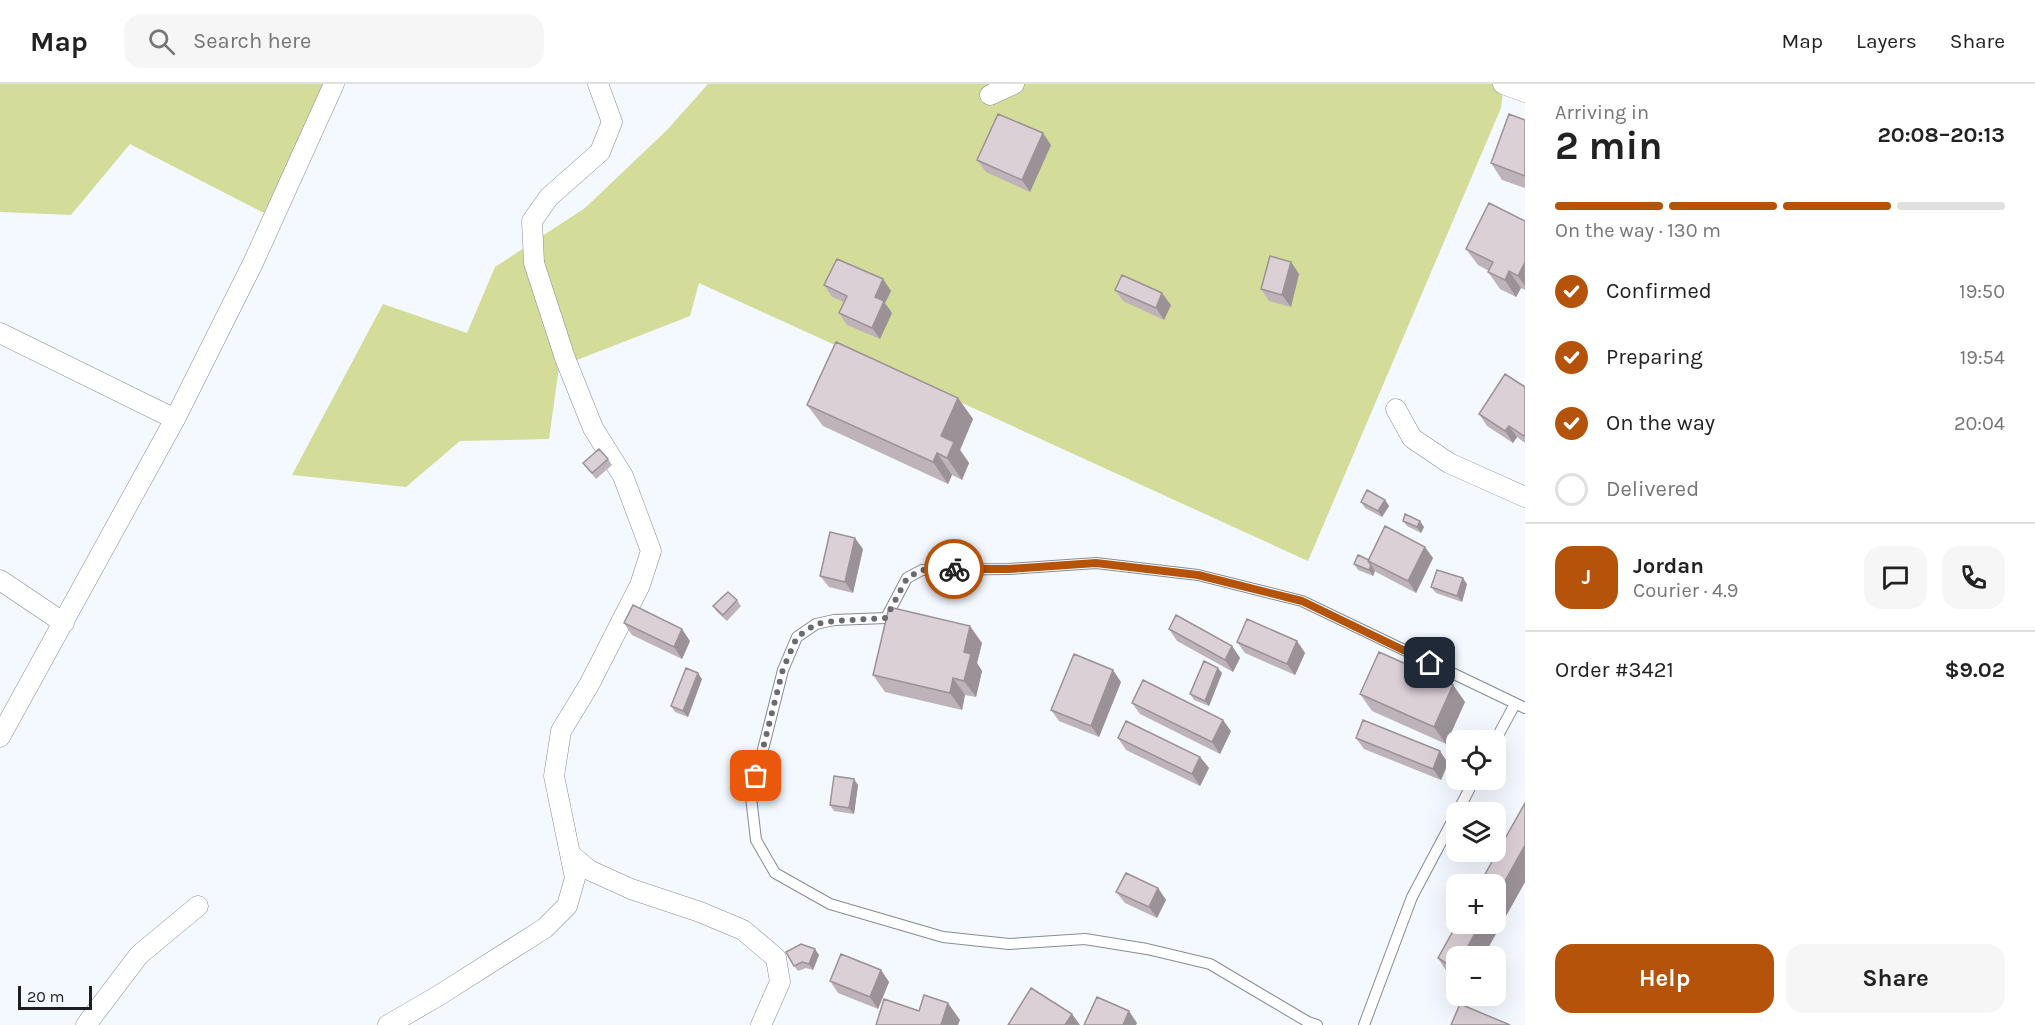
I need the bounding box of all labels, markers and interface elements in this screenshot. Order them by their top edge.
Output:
search box [124,14,544,68]
text: Map [30,25,88,58]
icon: search [145,25,178,58]
text: Search here [193,28,311,54]
text: Map [1781,29,1823,53]
text: Layers [1856,29,1917,53]
text: Share [1950,29,2005,53]
text: Arriving in [1555,101,1649,124]
text: 20:08–20:13 [1877,122,2005,148]
text: 2 min [1555,123,1663,169]
text: On the way · 130 m [1555,219,1721,242]
icon: check [1555,275,1588,308]
text: Confirmed [1606,278,1712,304]
text: 19:50 [1959,280,2005,303]
icon: check [1555,341,1588,374]
text: Preparing [1606,344,1703,370]
text: 19:54 [1960,346,2005,369]
icon: check [1555,407,1588,440]
text: On the way [1606,410,1715,436]
text: 20:04 [1954,412,2005,435]
text: Delivered [1606,476,1699,502]
courier [924,539,984,599]
button: chat [1864,546,1927,609]
button: phone [1942,546,2005,609]
icon: bike [938,553,971,586]
text: Jordan [1633,553,1704,579]
text: J [1582,564,1591,590]
text: Courier · 4.9 [1633,579,1738,602]
pin [1404,637,1455,688]
icon: home [1413,646,1446,679]
text: Order #3421 [1555,657,1674,683]
text: $9.02 [1944,657,2005,683]
map controls [1446,730,1506,1006]
button: locate [1446,730,1506,790]
pin [730,750,781,801]
icon: bag [739,759,772,792]
button: layers [1446,802,1506,862]
button: + [1446,874,1506,934]
button: Help [1555,944,1774,1013]
button: Share [1786,944,2005,1013]
button: − [1446,946,1506,1006]
scale bar [18,983,92,1010]
text: 20 m [27,987,65,1006]

